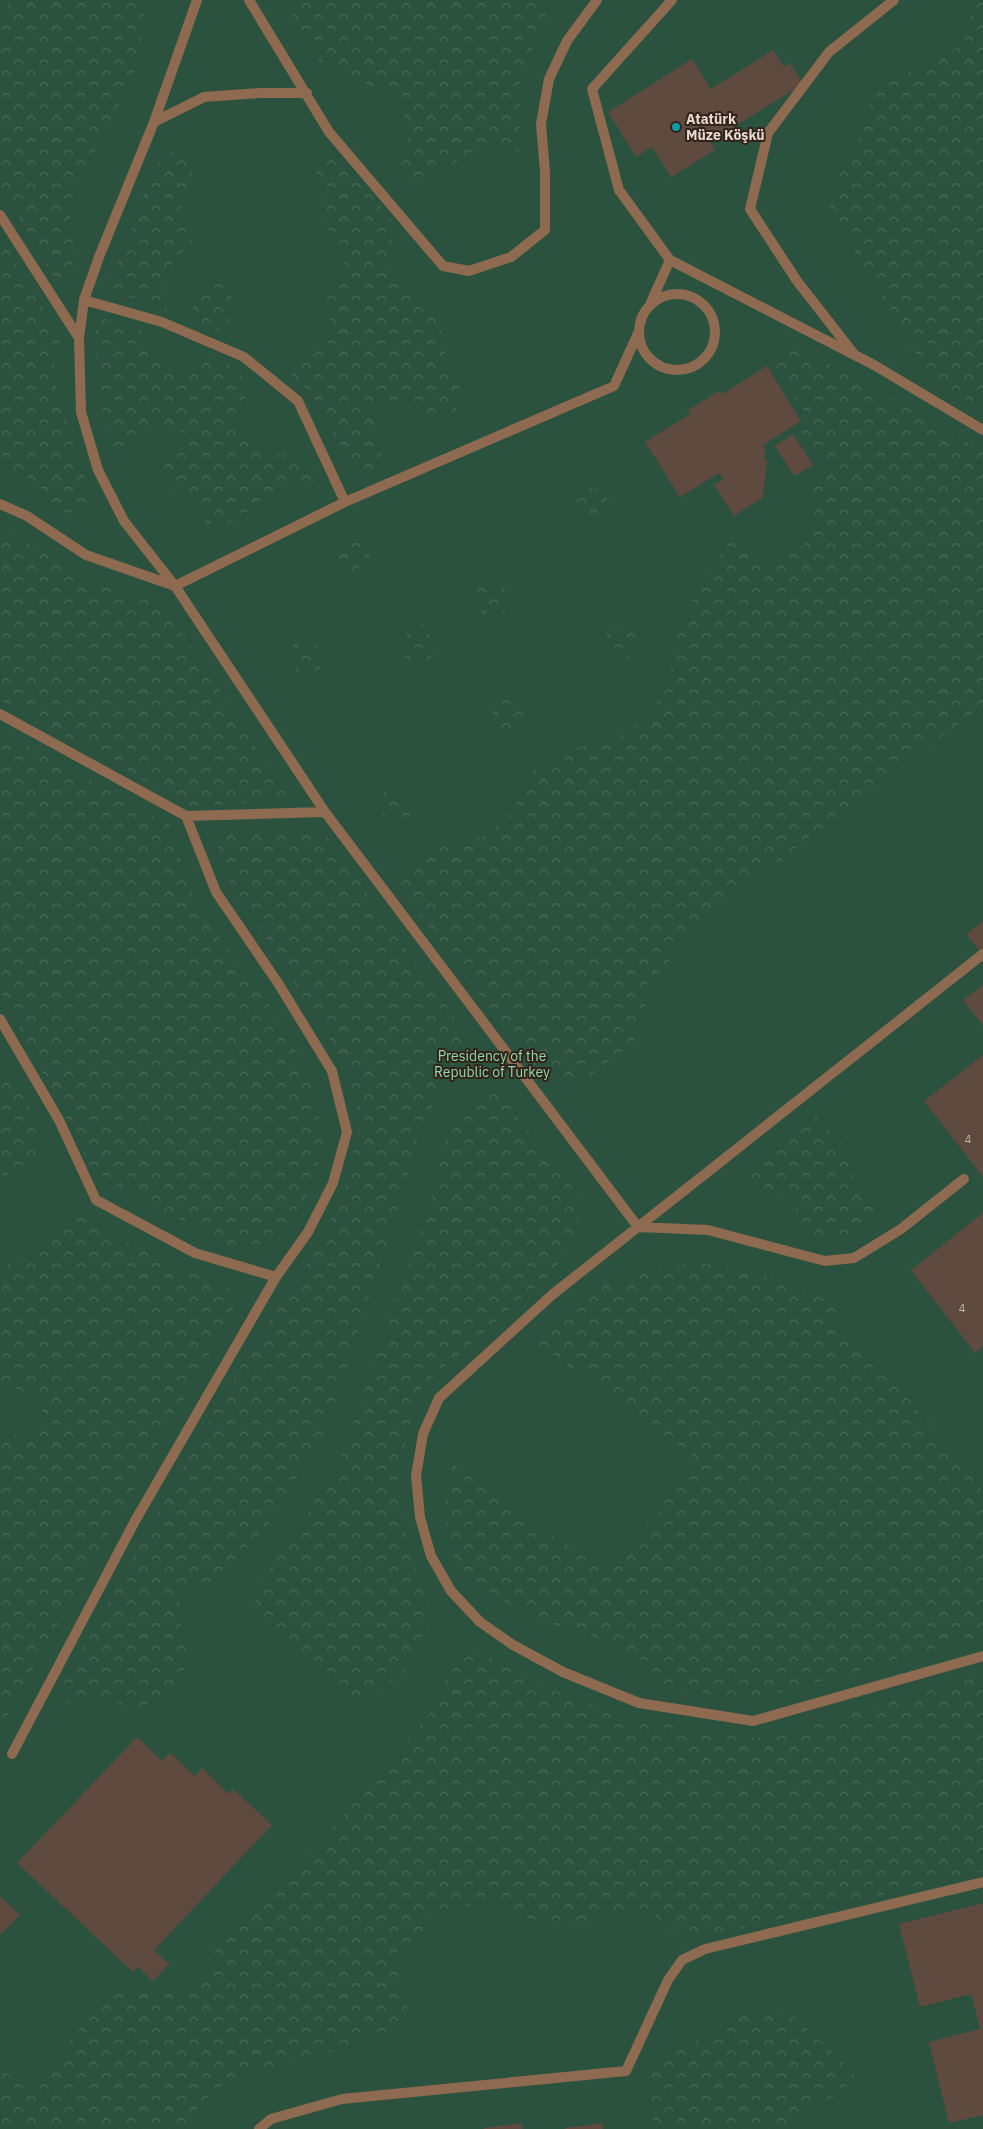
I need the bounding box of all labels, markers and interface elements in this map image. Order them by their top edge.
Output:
place label: Atatürk Müze Köşkü [686,110,765,144]
marker: Atatürk Müze Köşkü [670,121,682,133]
park label: Presidency of the Republic of Turkey [434,1047,550,1081]
house number: 4 [965,1132,972,1146]
house number: 4 [959,1301,966,1315]

